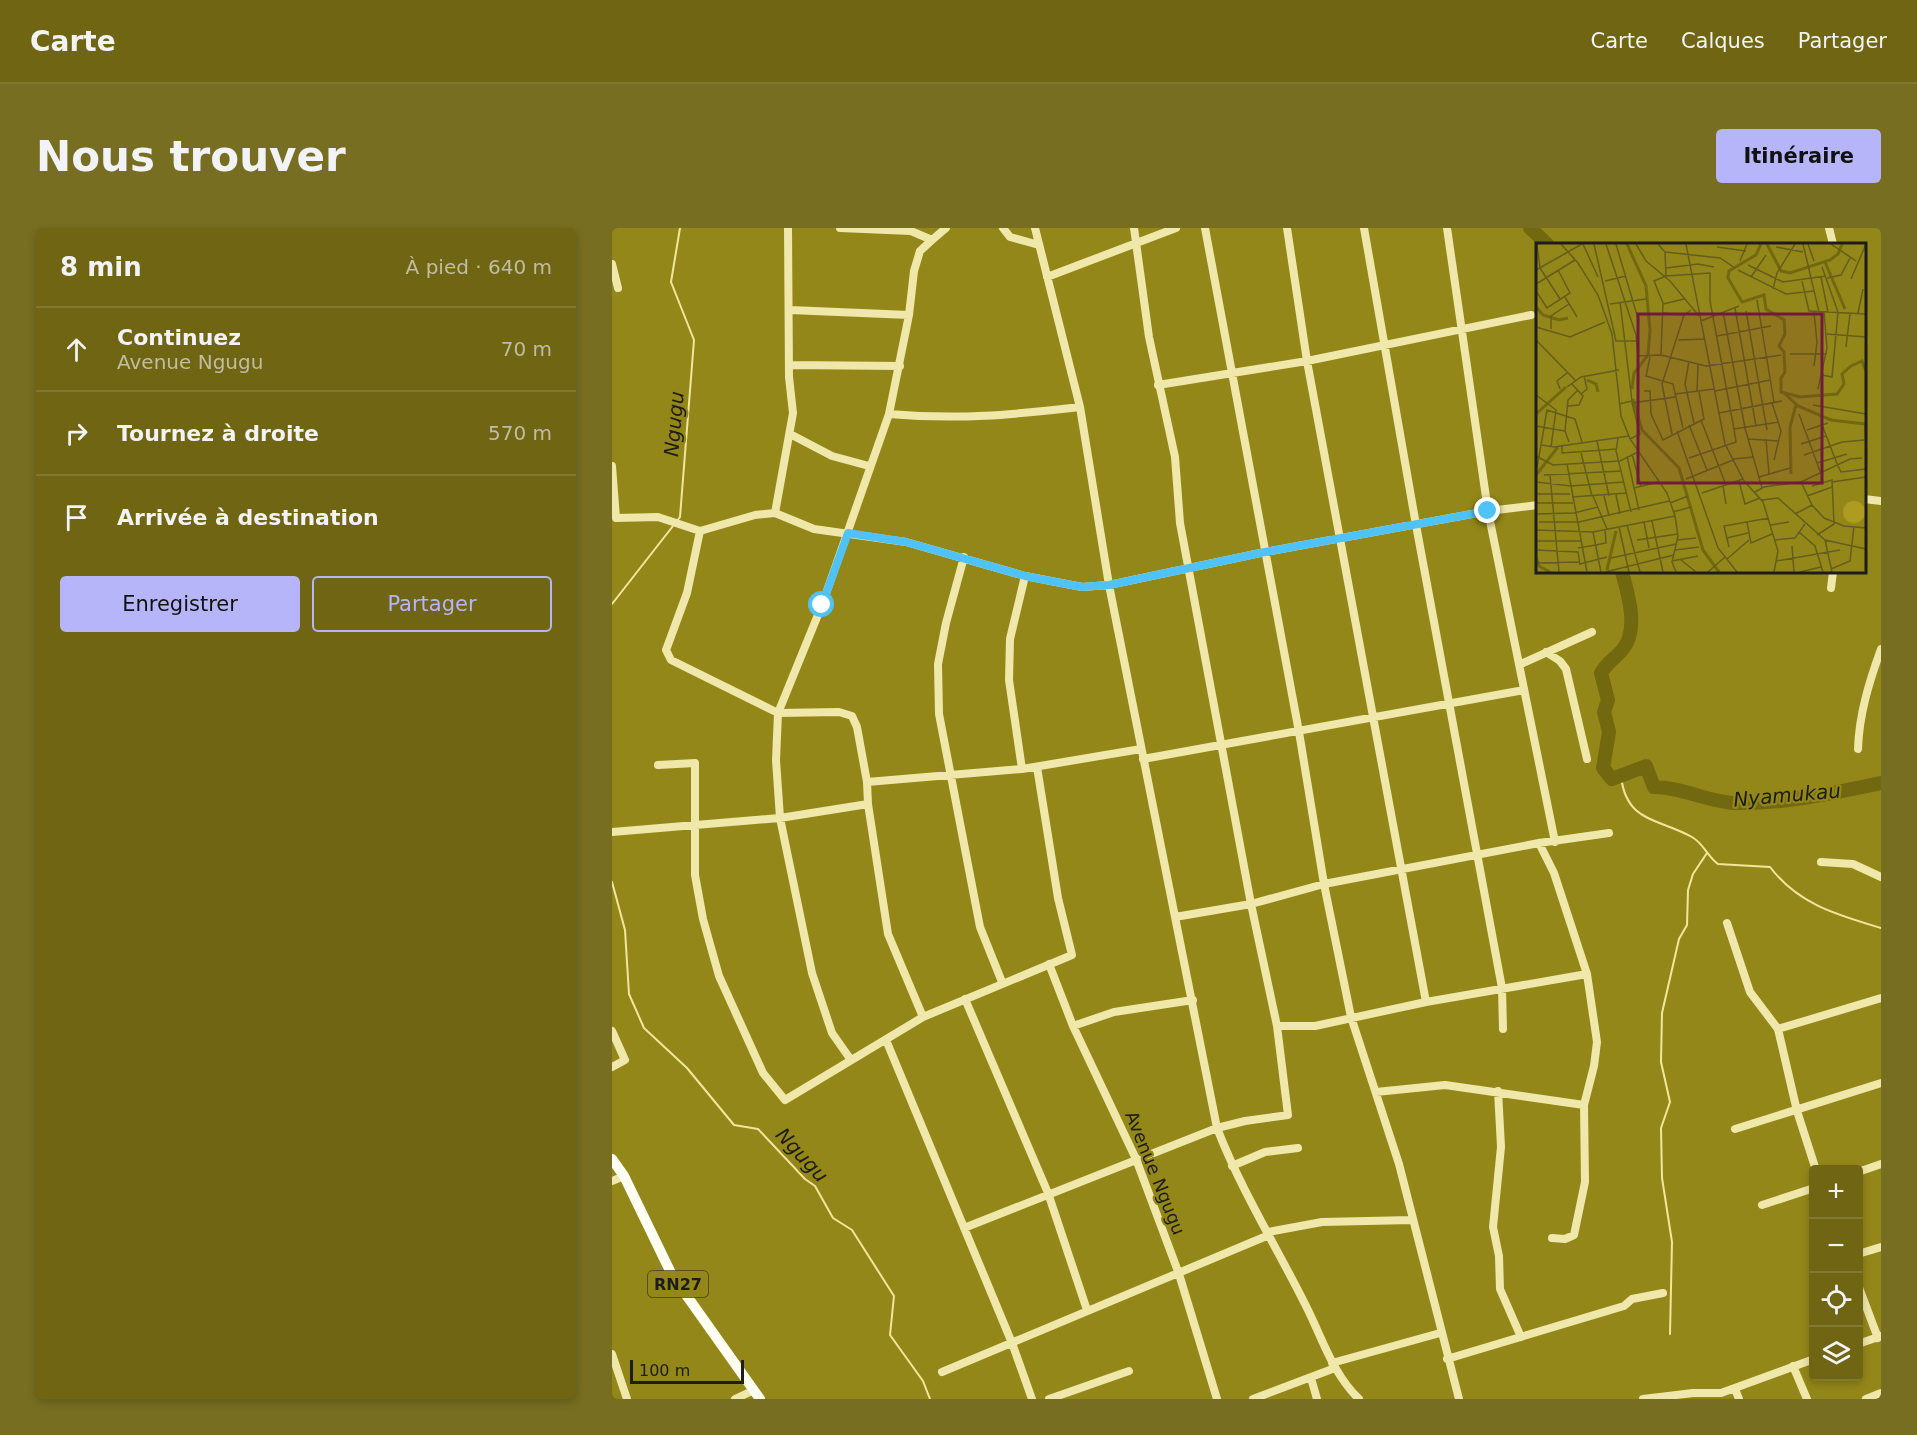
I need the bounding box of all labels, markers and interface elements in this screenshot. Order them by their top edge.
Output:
text: Carte [30,25,116,58]
text: Carte [1591,29,1648,53]
text: Calques [1681,29,1765,53]
text: Partager [1798,29,1887,53]
button: Itinéraire [1716,129,1881,183]
text: Nous trouver [36,132,346,181]
inset map [1536,243,1866,573]
text: 8 min [60,252,142,282]
text: À pied · 640 m [406,255,552,279]
text: Continuez [117,325,241,350]
icon: ahead [60,333,93,366]
text: 70 m [501,337,552,361]
text: Avenue Ngugu [117,350,263,374]
water label: Ngugu [659,390,689,458]
icon: right [60,417,93,450]
text: Tournez à droite [117,421,319,446]
text: 570 m [488,421,552,445]
route end [1474,497,1500,523]
icon: arrive [60,501,93,534]
text: Arrivée à destination [117,505,379,530]
button: Enregistrer [60,576,300,632]
button: Partager [312,576,552,632]
route start [808,591,834,617]
water label: Nyamukau [1732,778,1842,812]
street label: Avenue Ngugu [1121,1108,1190,1238]
water label: Ngugu [771,1123,833,1187]
map controls [1809,1165,1863,1381]
button: + [1809,1165,1863,1219]
button: − [1809,1219,1863,1273]
road number: RN27 [648,1271,708,1297]
button: locate [1809,1273,1863,1327]
button: layers [1809,1327,1863,1381]
scale bar [630,1357,744,1384]
text: 100 m [639,1361,690,1380]

